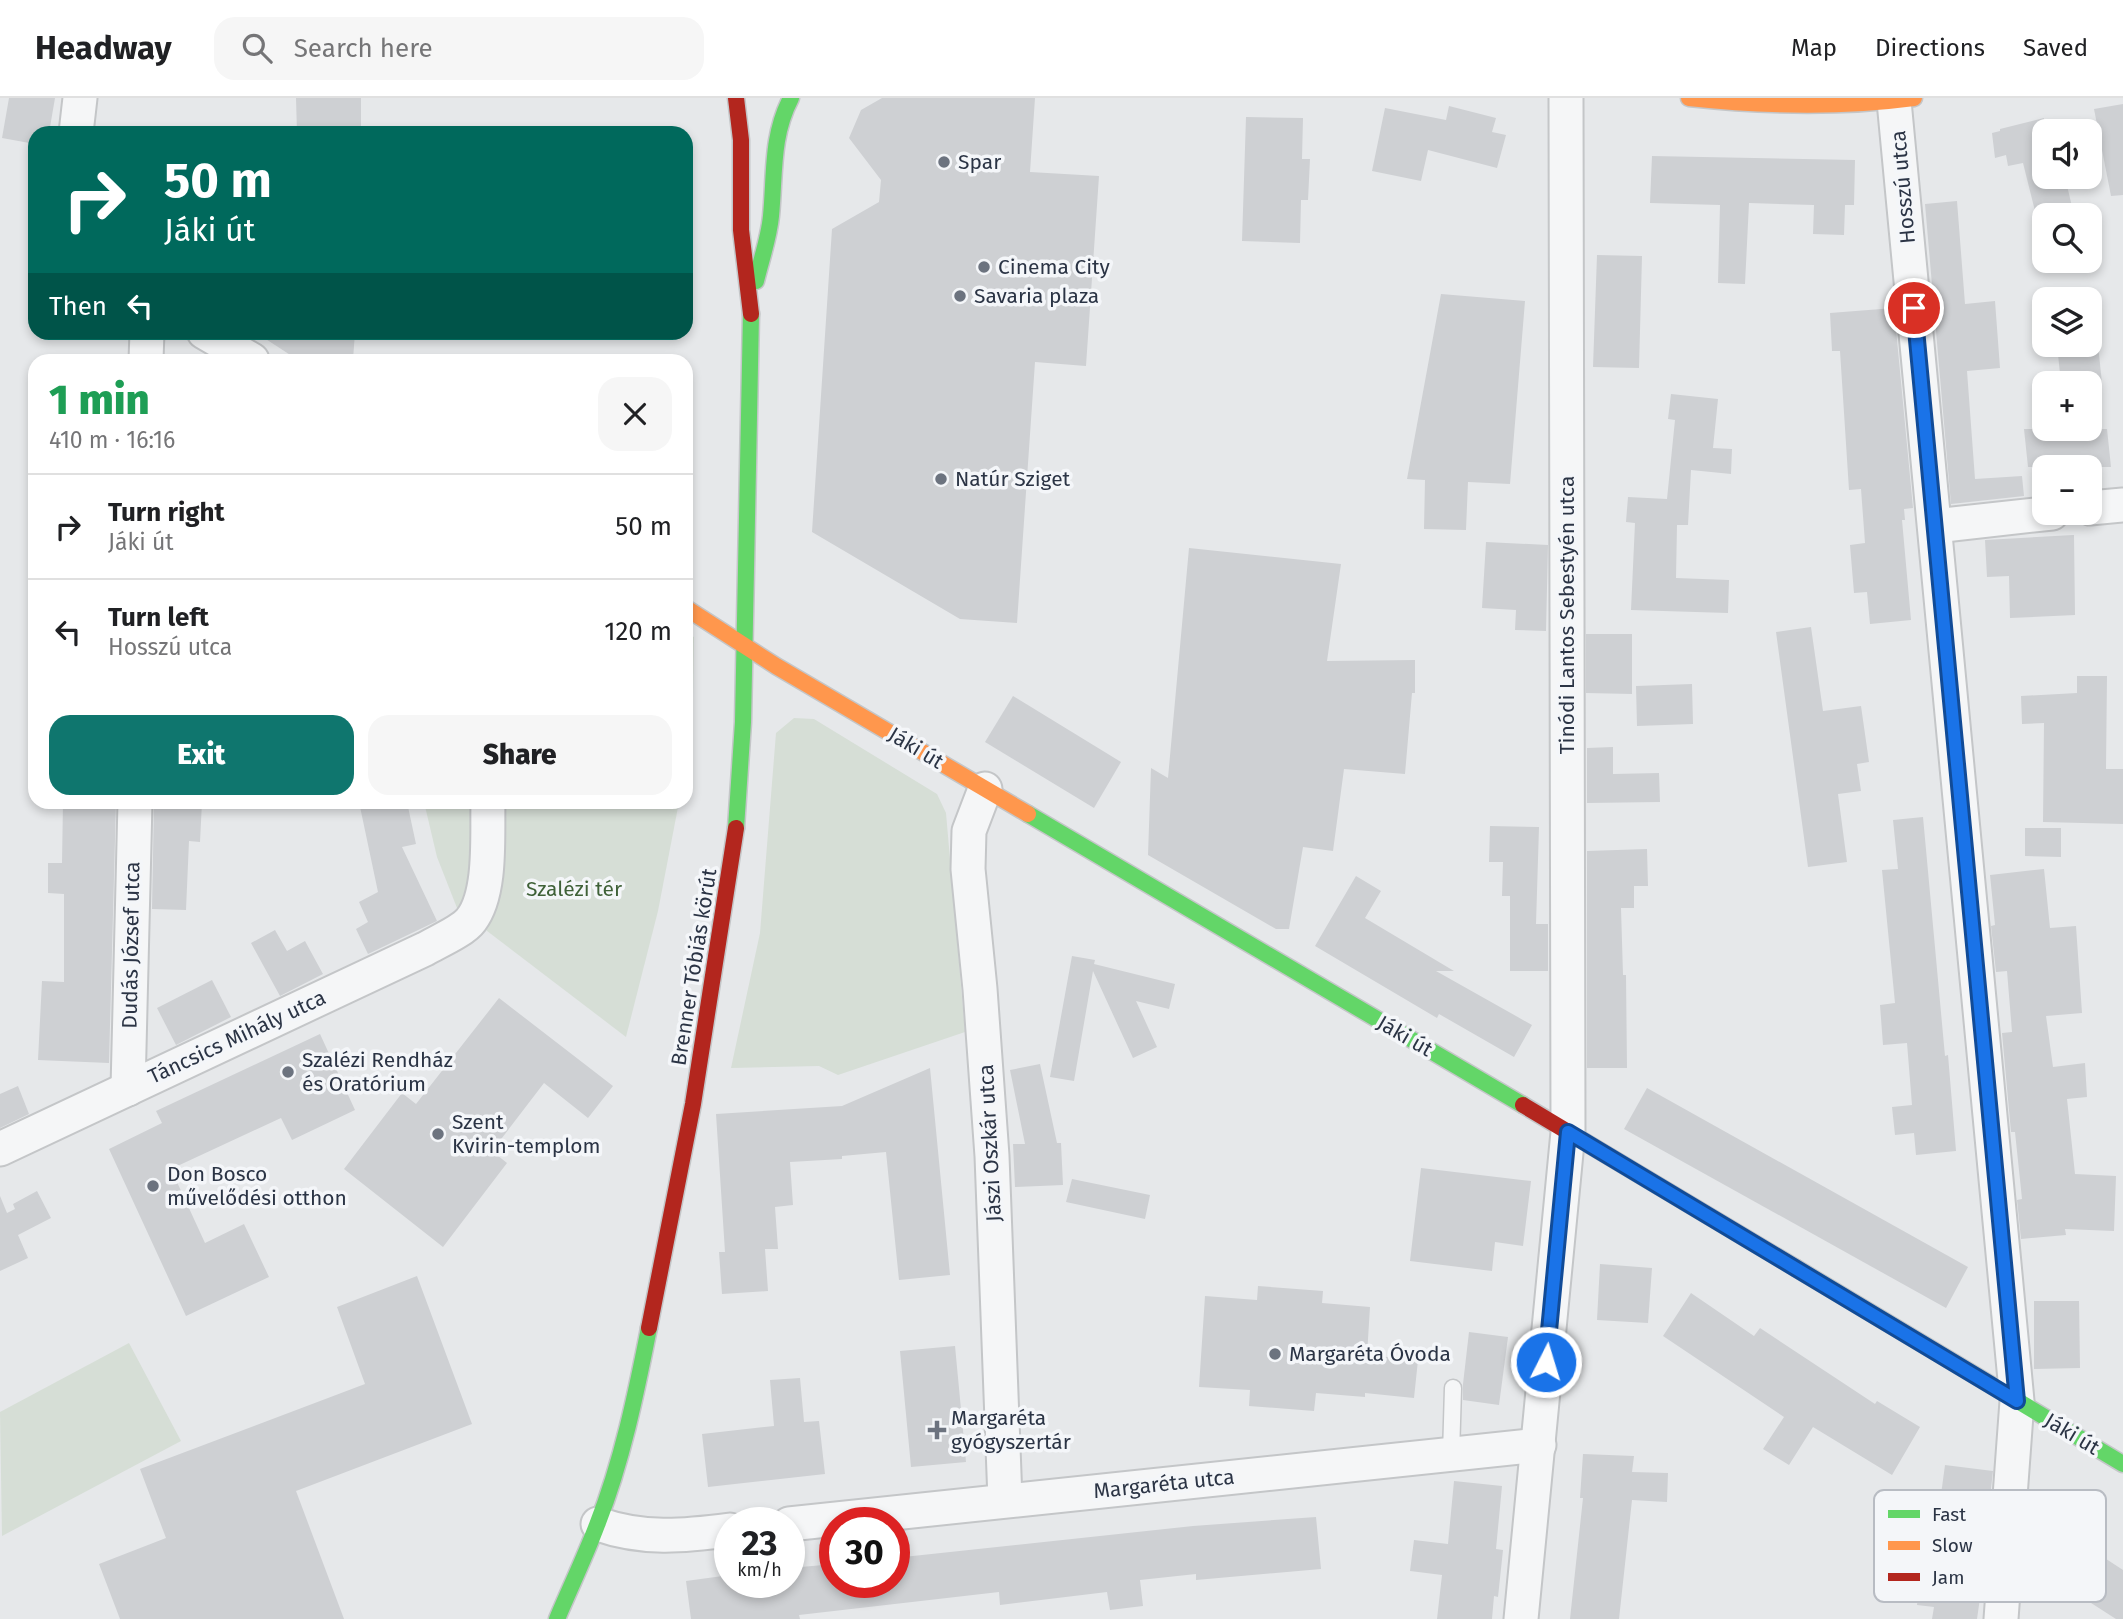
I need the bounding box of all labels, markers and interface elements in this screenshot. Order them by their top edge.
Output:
search box [214,17,704,80]
text: Headway [35,28,172,68]
icon: search [238,29,276,67]
text: Search here [294,33,433,64]
text: Map [1791,34,1837,62]
text: Directions [1875,34,1985,62]
text: Saved [2023,34,2088,62]
map controls [2032,119,2102,525]
button: sound [2032,119,2102,189]
street label: Hosszú utca [1885,129,1921,245]
place label: Spar [958,149,1001,175]
text: 50 m [164,151,272,210]
icon: right [49,154,140,245]
marker: Spar [936,154,952,170]
button: search [2032,203,2102,273]
text: Jáki út [164,211,255,249]
place label: Cinema City [998,254,1111,280]
marker: Cinema City [976,259,992,275]
pin [1884,278,1944,338]
place label: Savaria plaza [974,283,1099,309]
icon: left [121,287,159,325]
button: layers [2032,287,2102,357]
marker: Savaria plaza [952,288,968,304]
icon: arrive [1895,289,1933,327]
text: Then [49,291,107,322]
button: + [2032,371,2102,441]
text: 1 min [49,375,150,425]
button: close [598,377,672,451]
text: 410 m · 16:16 [49,426,175,454]
button: − [2032,455,2102,525]
place label: Natúr Sziget [955,466,1071,492]
marker: Natúr Sziget [933,471,949,487]
street label: Tinódi Lantos Sebestyén utca [1554,476,1580,754]
text: Turn right [108,497,225,528]
icon: right [49,508,87,546]
text: 50 m [615,511,672,542]
text: Jáki út [108,528,174,556]
text: Turn left [108,602,209,633]
icon: left [49,613,87,651]
text: 120 m [604,616,672,647]
text: Hosszú utca [108,633,232,661]
button: Exit [49,715,354,795]
button: Share [368,715,672,795]
street label: Jáki út [884,721,949,775]
street label: Dudás József utca [117,861,145,1029]
street label: Brenner Tóbiás körút [666,866,722,1067]
park label: Szalézi tér [526,876,622,902]
street label: Táncsics Mihály utca [144,984,330,1090]
street label: Jáki út [1373,1010,1438,1062]
place label: Szalézi Rendház és Oratórium [302,1047,453,1097]
street label: Jászi Oszkár utca [973,1063,1007,1223]
marker: Szalézi Rendház és Oratórium [280,1064,296,1080]
place label: Szent Kvirin-templom [452,1109,601,1159]
marker: Szent Kvirin-templom [430,1126,446,1142]
place label: Don Bosco művelődési otthon [167,1161,347,1211]
marker: Don Bosco művelődési otthon [145,1178,161,1194]
position arrow [1509,1325,1583,1399]
place label: Margaréta Óvoda [1289,1341,1451,1367]
marker: Margaréta Óvoda [1267,1346,1283,1362]
place label: Margaréta gyógyszertár [951,1405,1071,1455]
street label: Jáki út [2040,1407,2105,1461]
marker: Margaréta gyógyszertár [929,1422,945,1438]
street label: Margaréta utca [1092,1464,1236,1504]
legend [1874,1490,2106,1602]
text: Fast [1932,1503,1966,1526]
speed limit sign: 30 [819,1507,910,1598]
text: 23 [741,1522,778,1564]
text: Slow [1932,1534,1973,1557]
text: km/h [737,1559,782,1581]
text: Jam [1932,1566,1964,1589]

